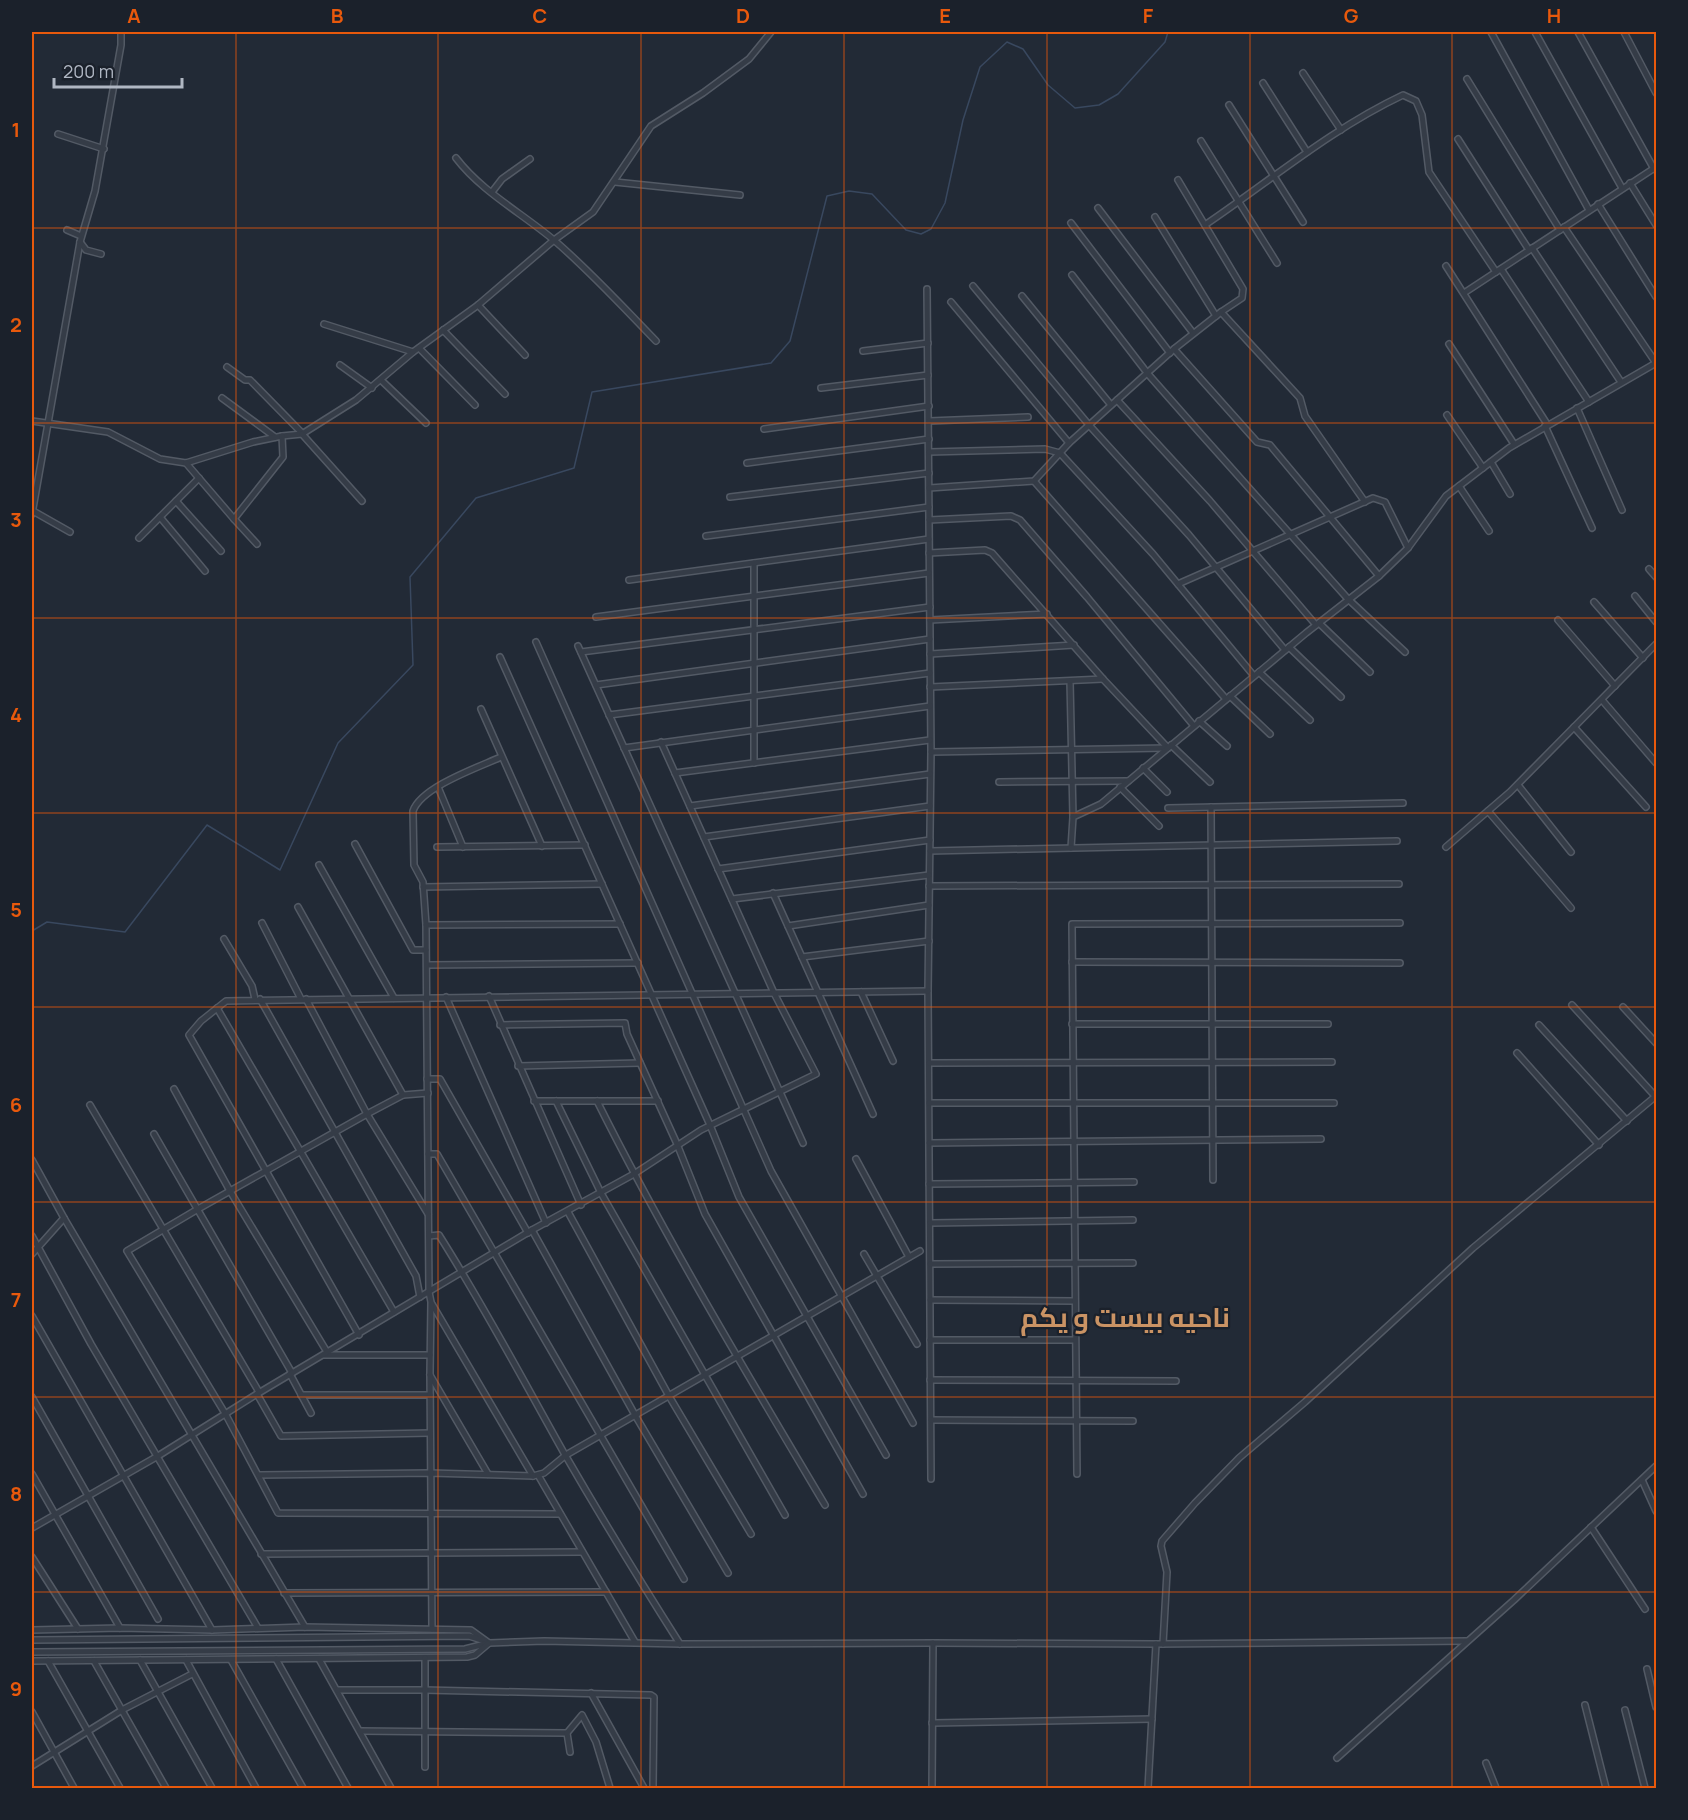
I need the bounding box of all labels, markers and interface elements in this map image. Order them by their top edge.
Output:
text: A [127,2,141,29]
text: B [331,2,344,29]
text: C [533,2,547,29]
text: D [736,2,750,29]
text: E [939,2,951,29]
text: F [1143,2,1154,29]
text: G [1344,2,1359,29]
text: H [1547,2,1561,29]
scale bar [54,51,182,89]
text: 200 m [63,59,114,83]
text: 1 [12,116,20,143]
text: 2 [10,311,22,338]
text: 3 [10,506,22,533]
text: 4 [10,701,22,728]
text: 5 [10,896,22,923]
text: 6 [10,1091,22,1118]
text: 7 [11,1286,21,1313]
district label: ناحیه بیست و یکم [1020,1298,1230,1336]
text: 8 [10,1480,22,1507]
text: 9 [10,1675,22,1702]

